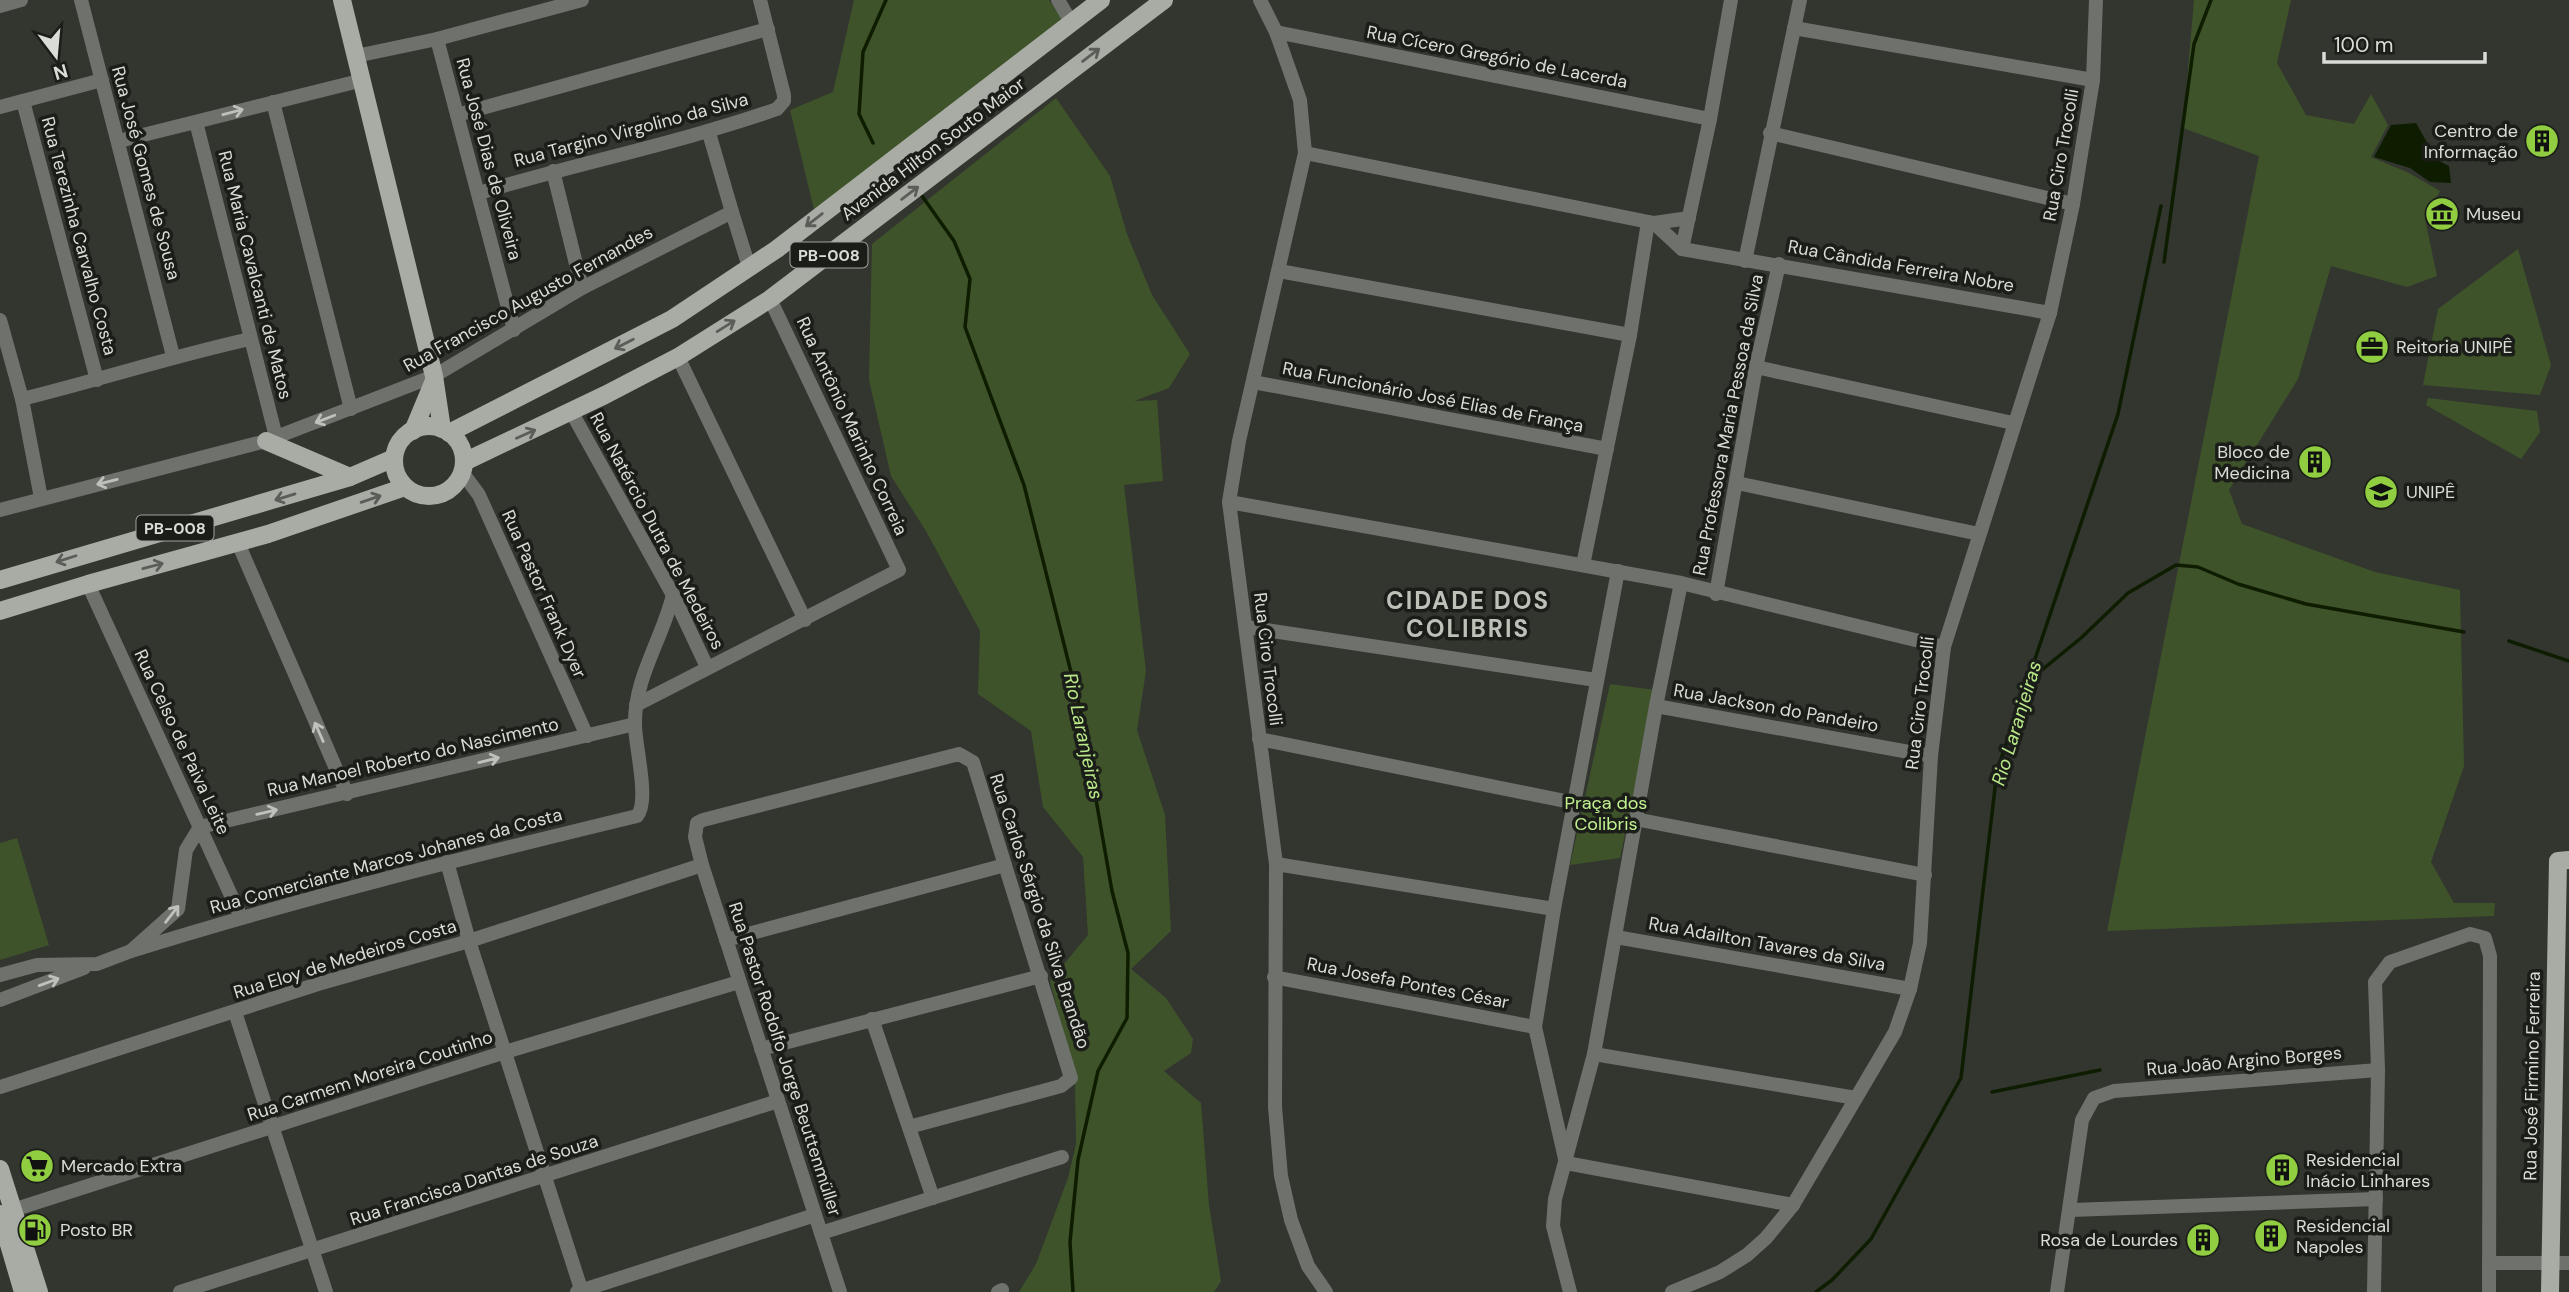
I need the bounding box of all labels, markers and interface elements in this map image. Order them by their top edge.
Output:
street label: Rua Cícero Gregório de Lacerda [1365,20,1629,94]
north arrow [21,21,91,91]
scale bar [2324,21,2485,65]
text: 100 m [2334,31,2394,59]
one-way arrow [1082,48,1100,63]
street label: Rua José Dias de Oliveira [450,55,528,263]
text: N [50,58,71,86]
street label: Rua José Gomes de Sousa [106,63,186,283]
street label: Avenida Hilton Souto Maior [836,72,1030,226]
street label: Rua Targino Virgolino da Silva [511,87,751,173]
street label: Rua Ciro Trocolli [2038,87,2084,223]
one-way arrow [222,105,244,118]
street label: Rua Terezinha Carvalho Costa [36,114,122,358]
place label: Centro de Informação [2424,119,2518,164]
building icon: Centro de Informação [2523,122,2561,160]
street label: Rua Maria Cavalcanti de Matos [212,148,298,402]
one-way arrow [900,185,919,200]
museum icon: Museu [2423,195,2461,233]
place label: Museu [2466,202,2521,226]
one-way arrow [805,213,823,228]
street label: Rua Francisco Augusto Fernandes [399,220,657,378]
street label: Rua Cândida Ferreira Nobre [1786,234,2016,298]
road number: PB-008 [790,243,868,268]
street label: Rua Professora Maria Pessoa da Silva [1687,272,1769,578]
street label: Rua Antônio Marinho Correia [791,313,913,539]
one-way arrow [716,319,736,333]
office icon: Reitoria UNIPÊ [2353,328,2391,366]
place label: Reitoria UNIPÊ [2396,335,2513,359]
one-way arrow [614,338,634,352]
street label: Rua Funcionário José Elias de França [1280,356,1586,438]
street label: Rua Natércio Dutra de Medeiros [584,408,730,654]
one-way arrow [314,413,336,426]
one-way arrow [515,427,536,440]
place label: Bloco de Medicina [2214,440,2290,485]
building icon: Bloco de Medicina [2296,443,2334,481]
school or university icon: UNIPÊ [2362,473,2400,511]
one-way arrow [96,476,118,489]
place label: UNIPÊ [2406,480,2455,504]
one-way arrow [274,491,296,504]
one-way arrow [359,492,381,504]
street label: Rua Pastor Frank Dyer [496,506,592,682]
road number: PB-008 [136,516,214,540]
one-way arrow [56,554,78,567]
one-way arrow [142,558,164,571]
district label: CIDADE DOS COLIBRIS [1386,585,1550,644]
street label: Rua Ciro Trocolli [1248,591,1288,727]
street label: Rua Ciro Trocolli [1900,635,1940,771]
street label: Rua Celso de Paiva Leite [128,645,236,839]
water label: Rio Laranjeiras [1986,658,2047,788]
water label: Rio Laranjeiras [1058,670,1109,802]
street label: Rua Jackson do Pandeiro [1672,678,1880,738]
street label: Rua Manoel Roberto do Nascimento [265,712,561,802]
one-way arrow [312,721,325,743]
one-way arrow [477,753,499,766]
street label: Rua Carlos Sérgio da Silva Brandão [984,770,1096,1052]
park label: Praça dos Colibris [1565,791,1647,836]
street label: Rua Comerciante Marcos Johanes da Costa [207,802,565,920]
one-way arrow [255,805,278,818]
street label: Rua Pastor Rodolfo Jorge Beuttenmüller [723,899,847,1219]
one-way arrow [164,905,179,923]
street label: Rua Adailton Tavares da Silva [1647,911,1887,977]
street label: Rua Eloy de Medeiros Costa [231,914,459,1004]
street label: Rua Josefa Pontes César [1305,952,1511,1014]
street label: Rua José Firmino Ferreira [2518,971,2546,1181]
one-way arrow [37,974,59,987]
street label: Rua Carmem Moreira Coutinho [244,1025,496,1127]
street label: Rua João Argino Borges [2145,1041,2343,1081]
street label: Rua Francisca Dantas de Souza [347,1128,601,1232]
supermarket icon: Mercado Extra [18,1147,56,1185]
place label: Residencial Inácio Linhares [2306,1148,2430,1193]
building icon: Residencial Inácio Linhares [2263,1151,2301,1189]
place label: Mercado Extra [61,1154,182,1178]
fuel station icon: Posto BR [16,1211,54,1249]
place label: Residencial Napoles [2296,1214,2390,1259]
building icon: Residencial Napoles [2252,1217,2290,1255]
place label: Posto BR [60,1218,133,1242]
building icon: Rosa de Lourdes [2184,1221,2222,1259]
place label: Rosa de Lourdes [2040,1228,2178,1252]

